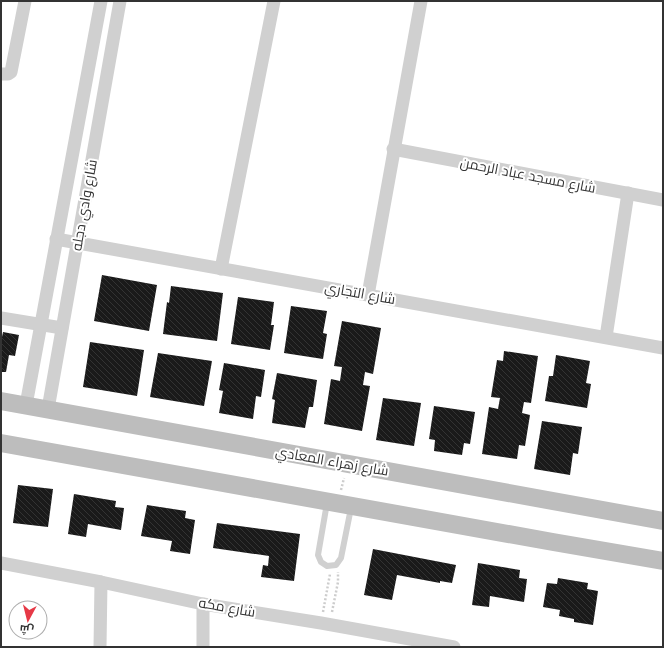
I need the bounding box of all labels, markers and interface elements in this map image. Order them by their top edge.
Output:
street label: شارع مسجد عباد الرحمن [459,154,597,197]
street label: شارع وادي دجله [68,158,104,253]
street label: شارع التجاري [323,279,397,311]
street label: شارع زهراء المعادي [273,443,390,483]
street label: شارع مكه [197,594,257,621]
north arrow [8,600,48,640]
text: ش [19,622,35,637]

